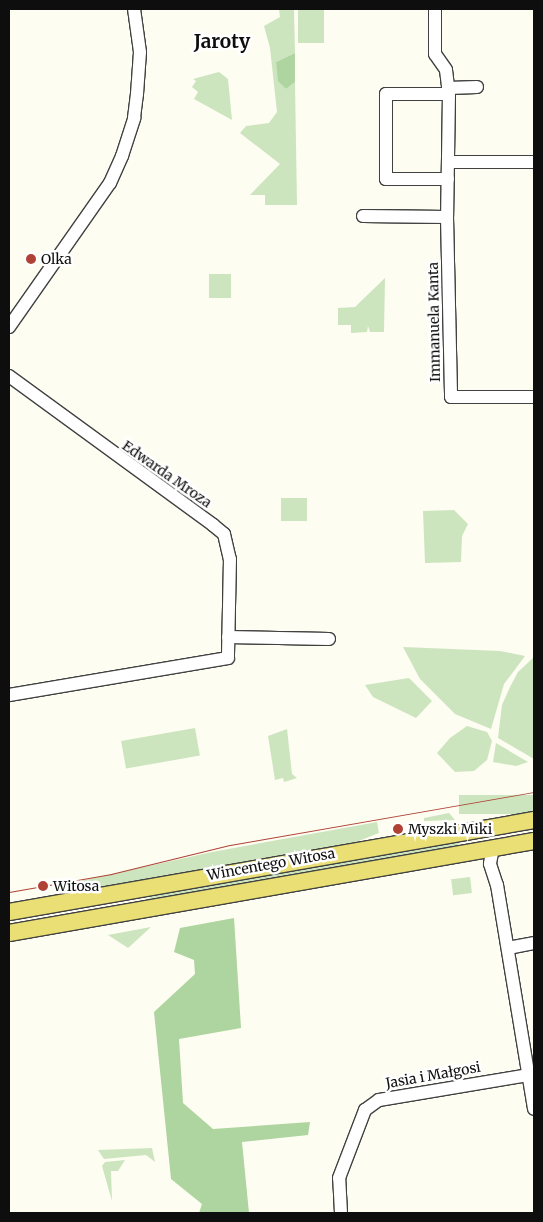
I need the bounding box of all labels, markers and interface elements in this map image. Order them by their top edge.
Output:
district label: Jaroty [194,31,250,53]
place label: Olka [41,251,72,267]
marker: Olka [25,253,37,265]
street label: Immanuela Kanta [425,262,443,382]
street label: Edwarda Mroza [119,437,215,511]
place label: Myszki Miki [408,821,492,837]
marker: Myszki Miki [392,823,404,835]
street label: Wincentego Witosa [206,844,336,884]
place label: Witosa [53,878,99,894]
marker: Witosa [37,880,49,892]
street label: Jasia i Małgosi [384,1058,482,1092]

